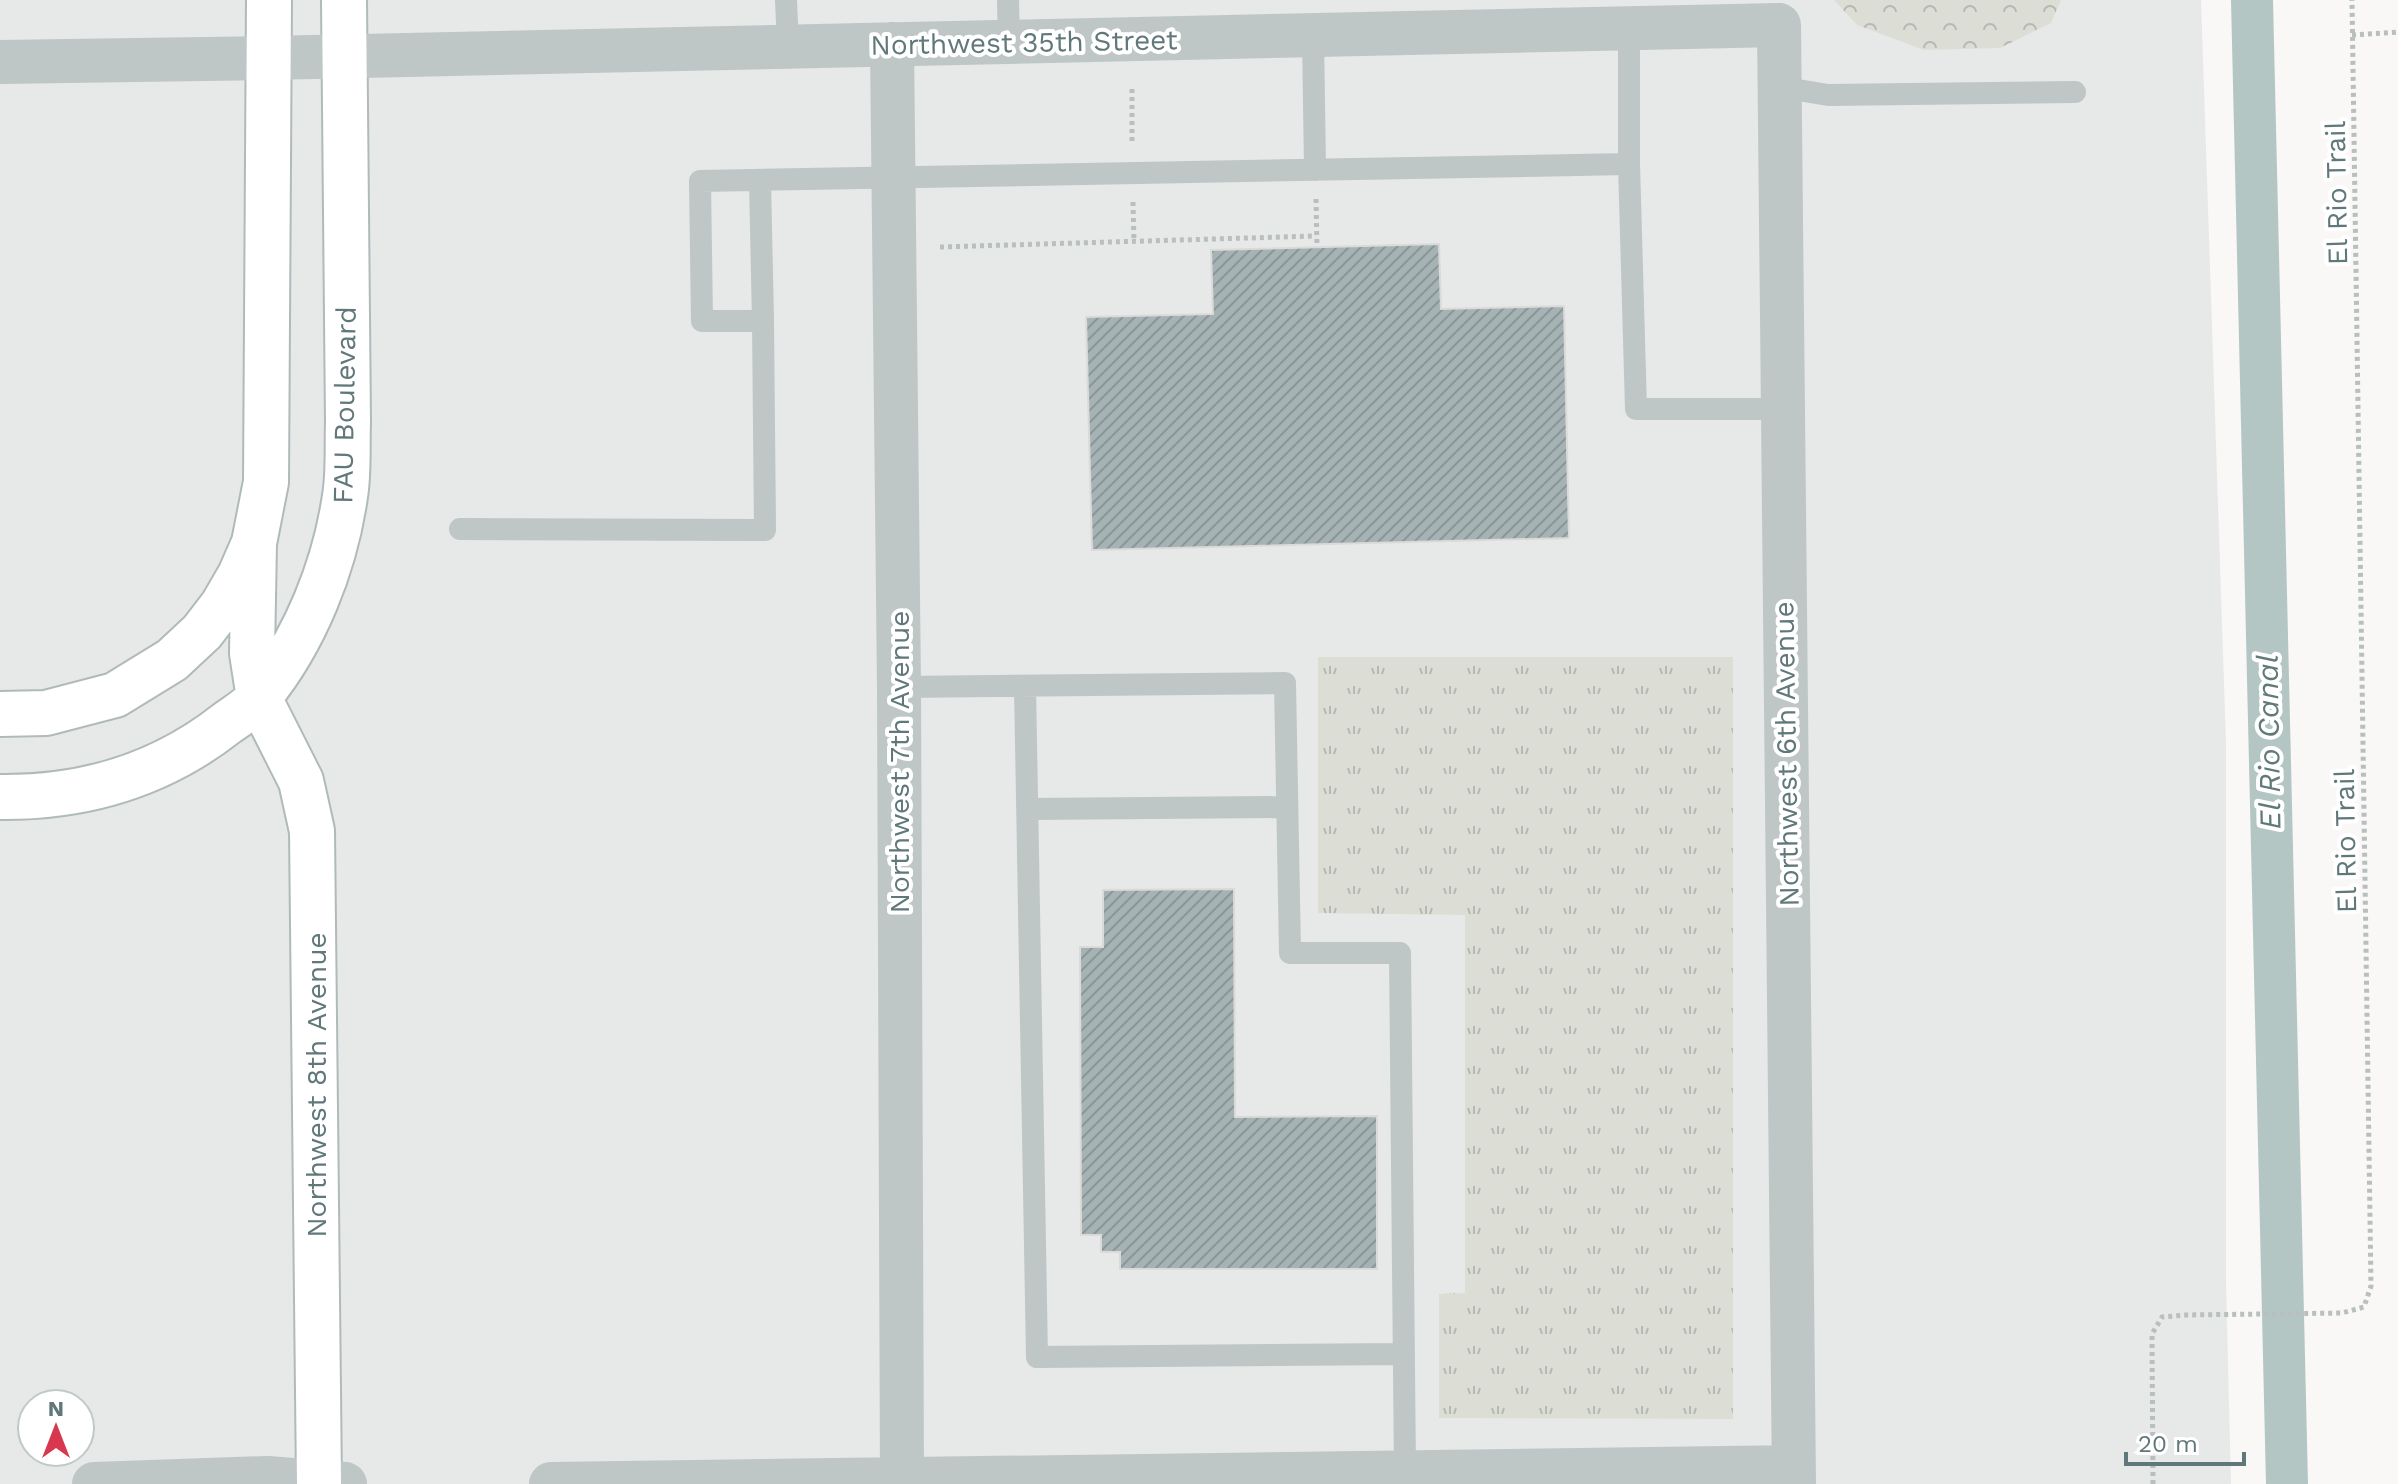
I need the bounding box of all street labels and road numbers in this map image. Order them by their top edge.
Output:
street label: Northwest 35th Street [870,23,1178,62]
street label: El Rio Trail [2319,120,2354,265]
street label: FAU Boulevard [326,306,363,504]
street label: Northwest 6th Avenue [1767,601,1806,907]
street label: Northwest 7th Avenue [883,611,916,913]
street label: El Rio Trail [2328,768,2363,913]
street label: Northwest 8th Avenue [300,932,333,1238]

